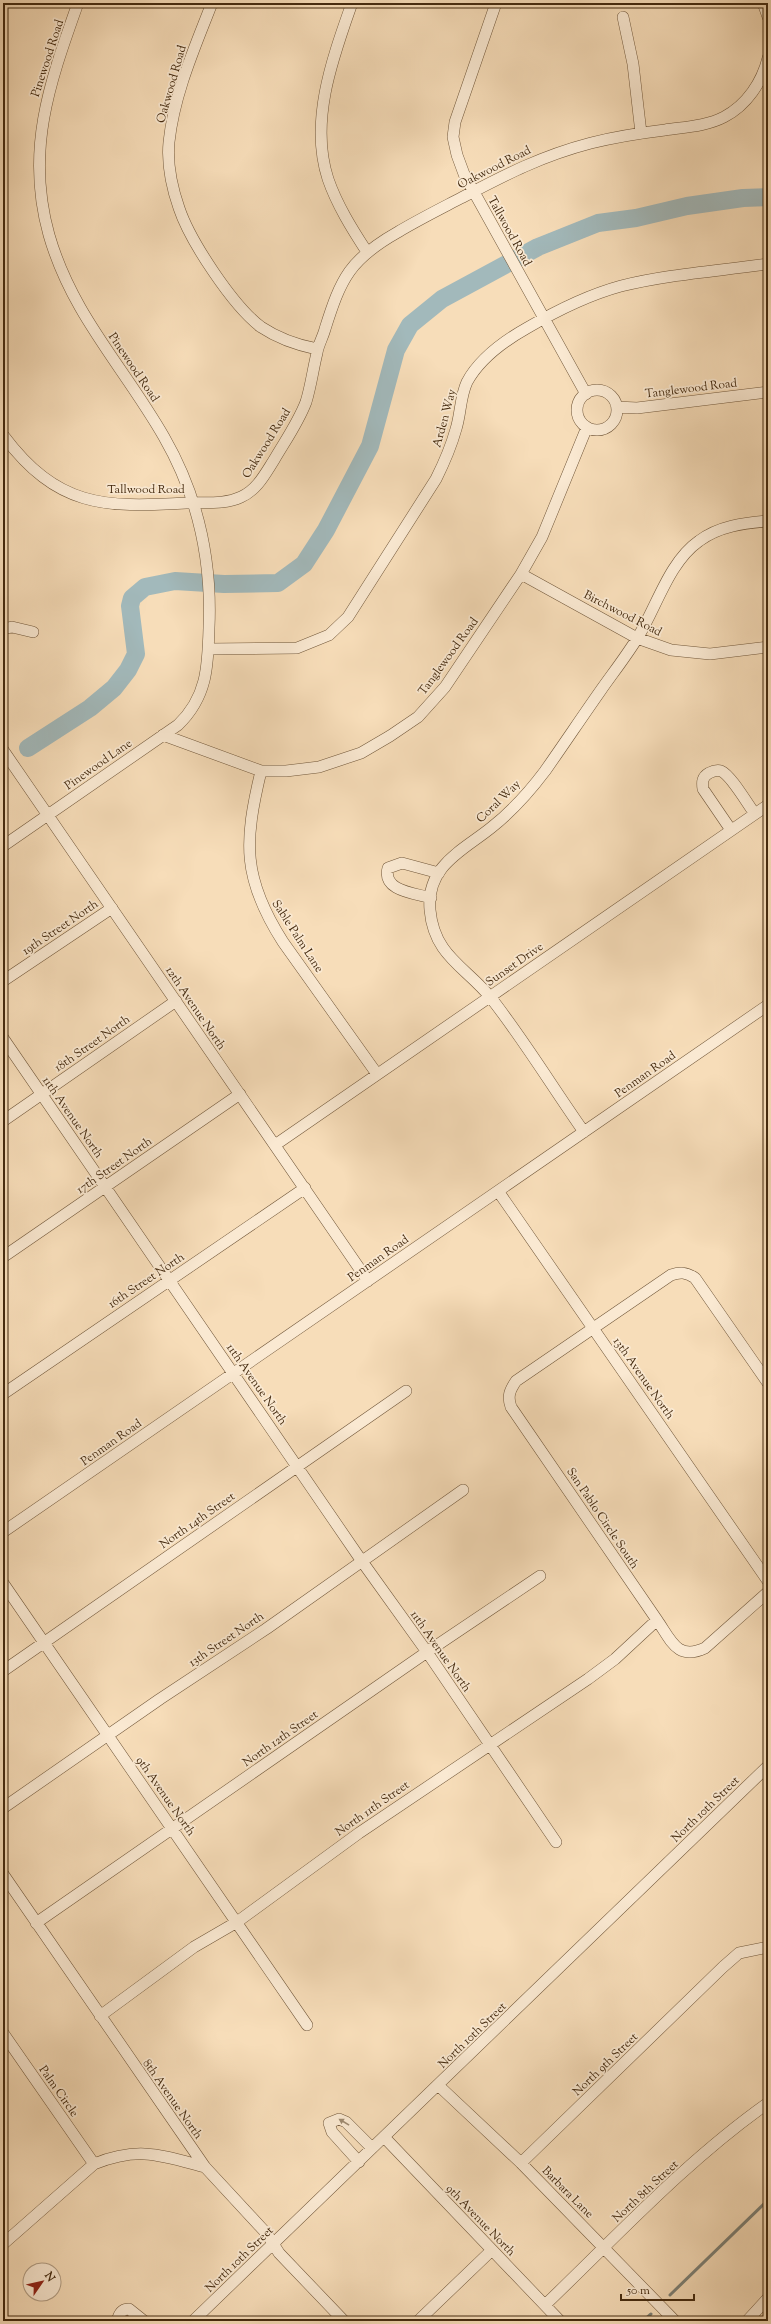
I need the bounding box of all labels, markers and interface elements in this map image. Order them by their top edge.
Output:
street label: Pinewood Road [27,17,69,99]
street label: Oakwood Road [152,43,192,125]
street label: Oakwood Road [455,142,534,194]
street label: Tallwood Road [482,193,536,270]
street label: Pinewood Road [103,329,163,406]
street label: Tanglewood Road [644,374,738,404]
street label: Arden Way [429,387,461,450]
street label: Oakwood Road [238,405,296,482]
street label: Tallwood Road [107,481,185,499]
street label: Birchwood Road [580,586,665,641]
street label: Tanglewood Road [414,614,483,699]
street label: Pinewood Lane [61,735,136,795]
street label: Coral Way [472,776,525,828]
street label: 19th Street North [19,896,102,960]
street label: Sable Palm Lane [267,897,328,977]
street label: Sunset Drive [482,938,547,991]
street label: 12th Avenue North [160,963,230,1054]
street label: 18th Street North [51,1011,134,1077]
street label: Penman Road [611,1047,680,1103]
street label: 11th Avenue North [37,1073,107,1162]
street label: 17th Street North [73,1133,156,1199]
street label: Penman Road [344,1231,413,1287]
street label: 16th Street North [105,1249,188,1313]
street label: 13th Avenue North [608,1334,678,1423]
street label: 11th Avenue North [221,1340,291,1429]
street label: Penman Road [77,1415,146,1471]
street label: San Pablo Circle South [561,1464,643,1573]
street label: North 14th Street [156,1488,239,1554]
street label: 11th Avenue North [405,1607,475,1696]
street label: 13th Street North [185,1608,268,1672]
street label: North 12th Street [239,1706,322,1772]
street label: 9th Avenue North [131,1753,199,1840]
street label: North 10th Street [667,1772,744,1847]
street label: North 11th Street [332,1776,413,1841]
street label: North 10th Street [434,1998,511,2073]
street label: North 9th Street [569,2029,642,2101]
street label: 8th Avenue North [138,2056,207,2143]
street label: Palm Circle [34,2062,83,2121]
one-way arrow [338,2119,350,2126]
street label: North 8th Street [609,2156,683,2227]
street label: Barbara Lane [537,2163,598,2223]
street label: 9th Avenue North [441,2181,519,2261]
street label: North 10th Street [201,2222,278,2297]
north arrow [22,2262,62,2302]
text: N [40,2268,59,2285]
scale bar [621,2276,694,2302]
text: 50 m [626,2282,650,2300]

